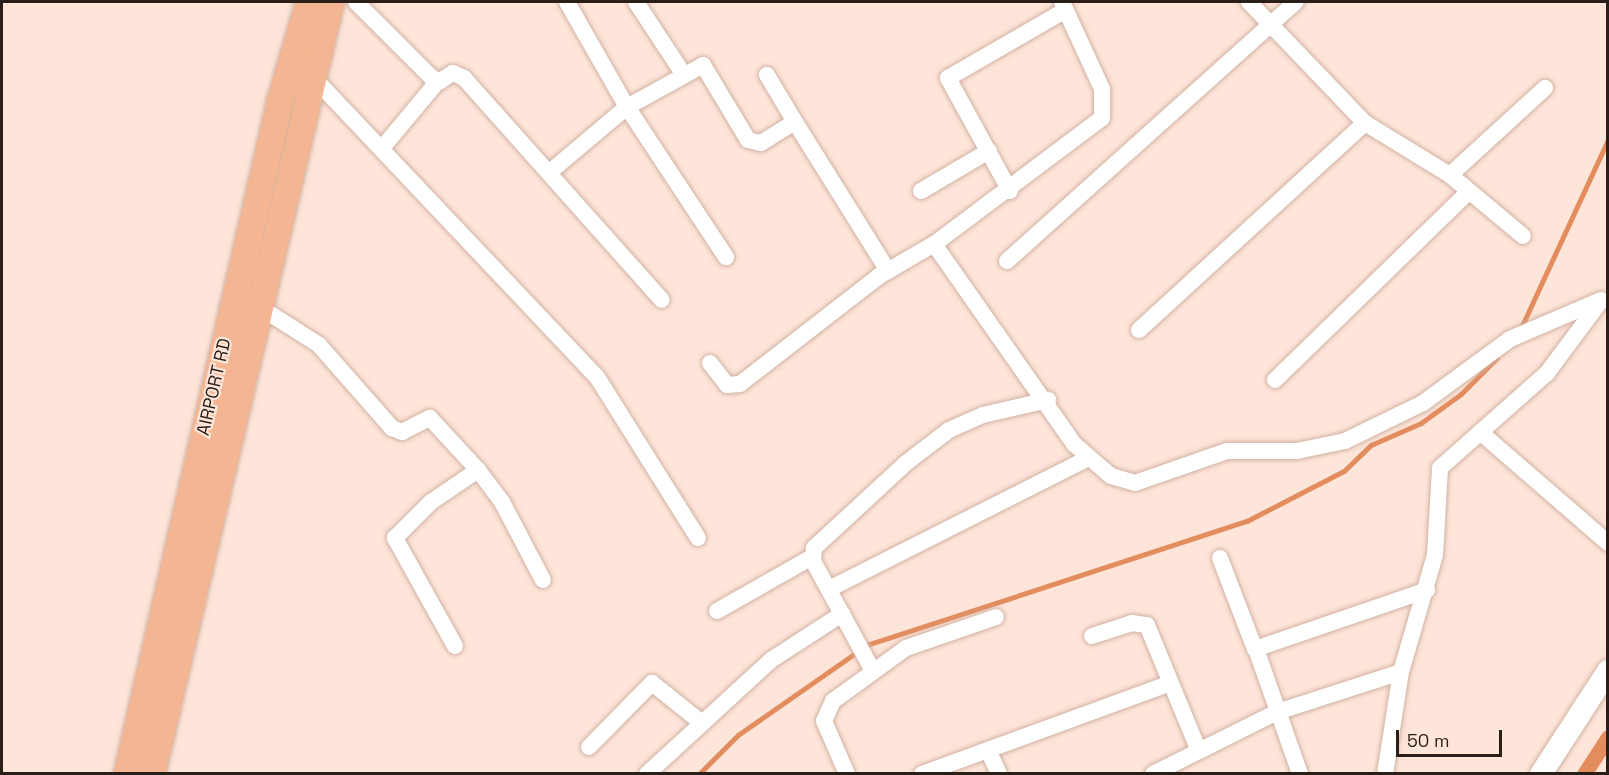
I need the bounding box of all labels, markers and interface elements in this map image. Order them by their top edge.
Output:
street label: AIRPORT RD [192,336,236,438]
scale bar [1399,718,1506,756]
text: 50 m [1407,729,1449,752]

